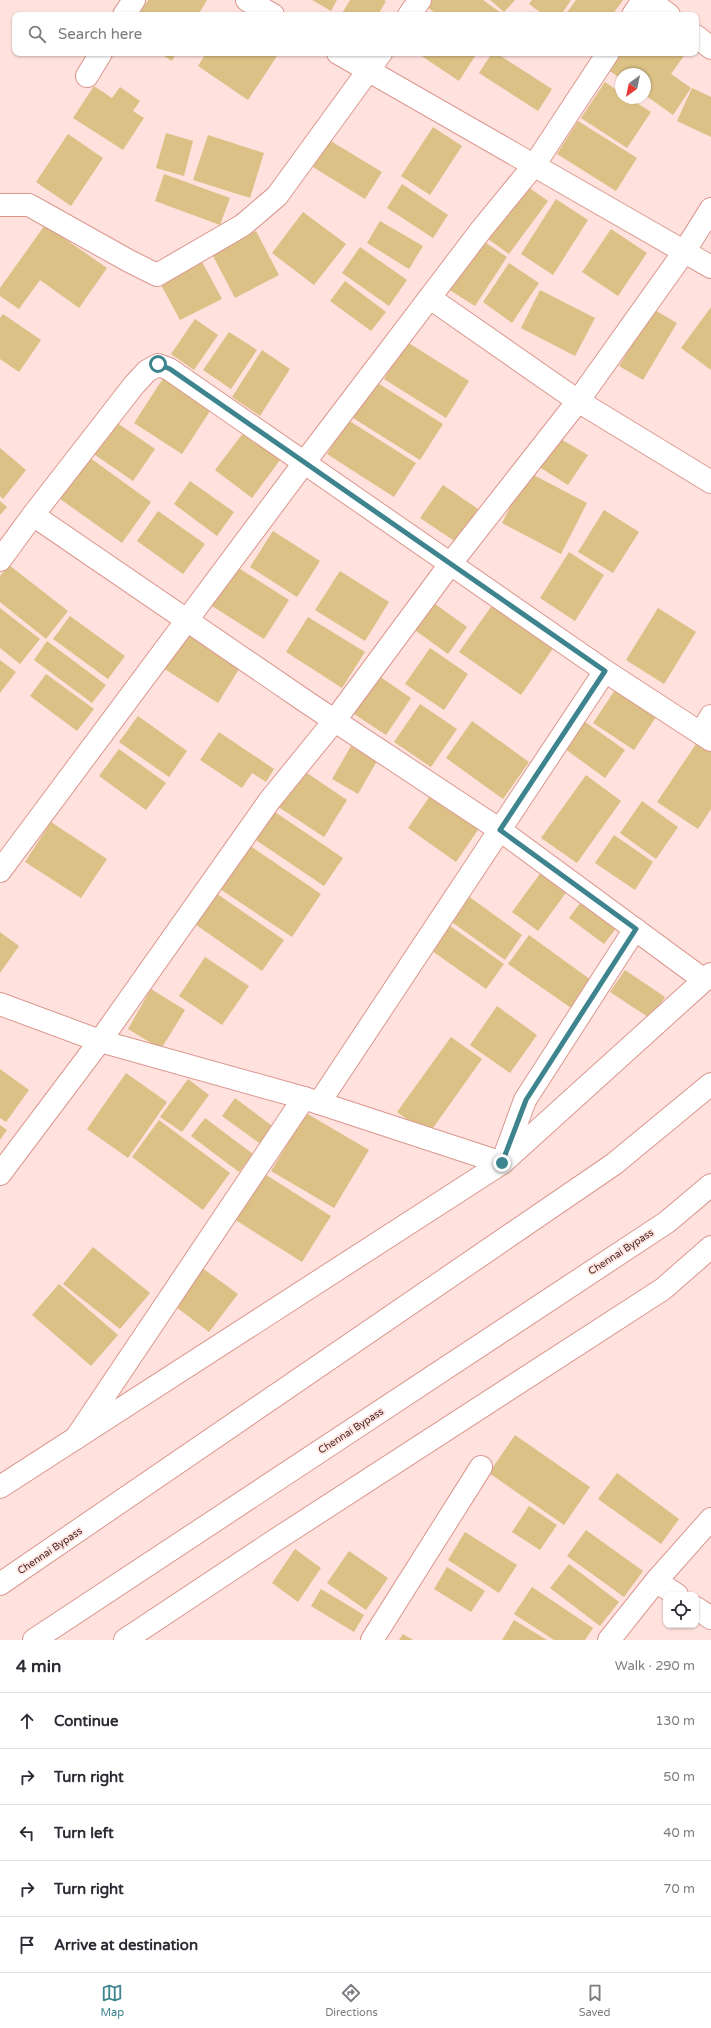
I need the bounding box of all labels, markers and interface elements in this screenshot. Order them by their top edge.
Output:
search box [12,12,699,56]
icon: search [26,23,48,45]
text: Search here [58,25,142,43]
north arrow [615,68,651,104]
route start [149,355,167,373]
route end [493,1154,511,1172]
street label: Chennai Bypass [586,1226,656,1278]
street label: Chennai Bypass [316,1405,386,1457]
street label: Chennai Bypass [15,1525,85,1577]
map controls [663,1592,699,1628]
button: locate [663,1592,699,1628]
text: 4 min [16,1656,61,1677]
text: Walk · 290 m [615,1658,695,1674]
icon: ahead [16,1710,38,1732]
text: Continue [54,1712,118,1730]
text: 130 m [655,1713,695,1729]
icon: right [16,1766,38,1788]
text: Turn right [54,1768,124,1786]
text: 50 m [663,1769,695,1785]
icon: left [16,1822,38,1844]
text: Turn left [54,1824,114,1842]
text: 40 m [663,1825,695,1841]
icon: right [16,1878,38,1900]
text: Turn right [54,1880,124,1898]
text: 70 m [663,1881,695,1897]
icon: arrive [16,1934,38,1956]
text: Arrive at destination [54,1936,198,1954]
tab: Map [100,1982,124,2019]
tab: Directions [325,1982,378,2019]
tab: Saved [579,1982,611,2019]

